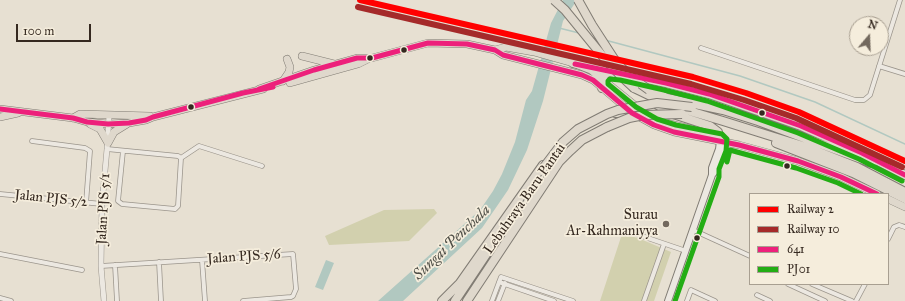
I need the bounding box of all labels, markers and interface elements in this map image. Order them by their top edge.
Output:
scale bar [18,16,93,42]
north arrow [849,16,889,56]
text: N [866,17,879,33]
text: 100 m [23,24,54,38]
unlabelled marker [399,45,409,55]
unlabelled marker [365,53,375,63]
unlabelled marker [186,102,196,112]
unlabelled marker [757,108,767,118]
street label: Lebuhraya Baru Pantai [480,140,570,258]
unlabelled marker [782,161,792,171]
street label: Jalan PJS 5/1 [94,173,114,245]
street label: Jalan PJS 5/2 [14,187,88,211]
legend [749,193,889,285]
water label: Sungai Penchala [410,202,494,284]
text: Railway 2 [787,202,834,216]
place label: Surau Ar-Rahmaniyya [566,208,658,240]
marker: Surau Ar-Rahmaniyya [661,219,671,229]
text: Railway 10 [787,222,840,236]
unlabelled marker [692,233,702,243]
text: 641 [787,242,805,256]
street label: Jalan PJS 5/6 [207,246,281,268]
text: PJ01 [787,262,810,276]

